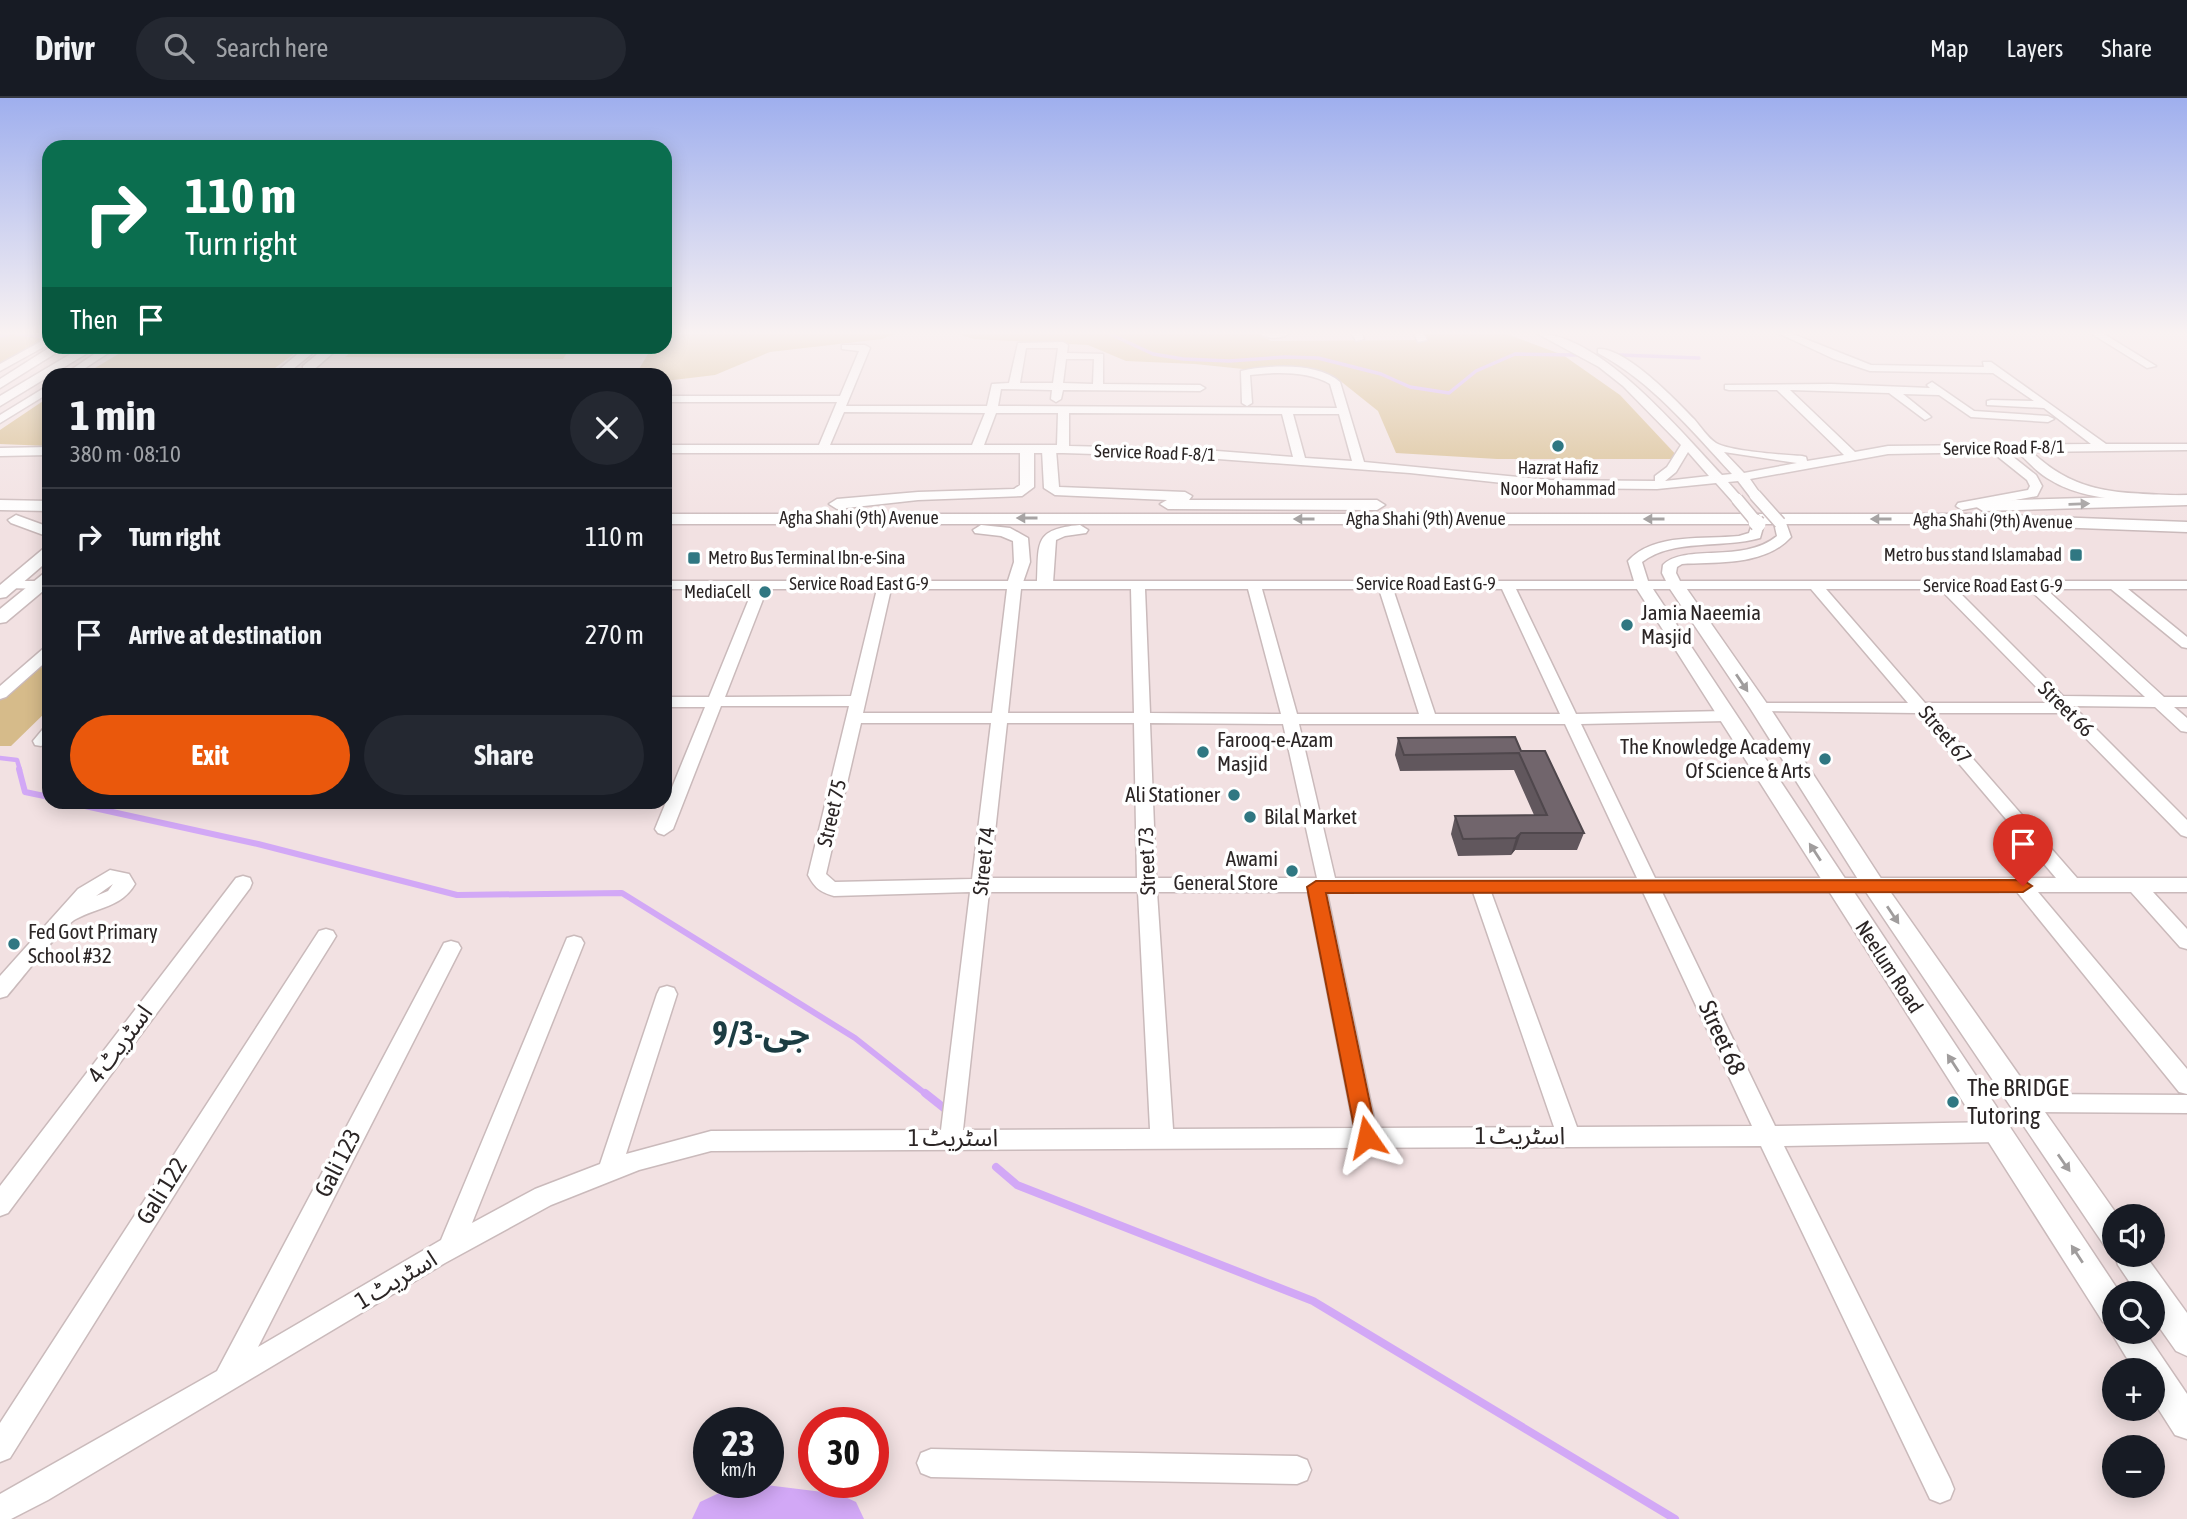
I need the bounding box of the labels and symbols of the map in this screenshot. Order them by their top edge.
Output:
street label: Service Road F-8/1 [1943,436,2065,459]
marker: Hazrat Hafiz Noor Mohammad [1550,438,1566,454]
street label: Service Road F-8/1 [1094,440,1216,465]
place label: Hazrat Hafiz Noor Mohammad [1500,457,1616,499]
one-way arrow [2069,498,2091,509]
street label: Agha Shahi (9th) Avenue [779,507,939,528]
street label: Agha Shahi (9th) Avenue [1346,508,1506,529]
street label: Agha Shahi (9th) Avenue [1913,509,2073,532]
one-way arrow [1016,512,1038,524]
one-way arrow [1292,513,1314,525]
one-way arrow [1642,513,1664,525]
one-way arrow [1870,513,1892,525]
place label: Metro bus stand Islamabad [1884,544,2062,565]
place label: Metro Bus Terminal Ibn-e-Sina [708,547,905,568]
marker: Metro bus stand Islamabad [2068,547,2084,563]
marker: Metro Bus Terminal Ibn-e-Sina [686,550,702,566]
street label: Service Road East G-9 [789,573,929,594]
street label: Service Road East G-9 [1356,573,1496,594]
street label: Service Road East G-9 [1923,575,2063,596]
place label: MediaCell [684,581,751,602]
marker: MediaCell [757,584,773,600]
place label: Jamia Naeemia Masjid [1641,600,1761,648]
marker: Jamia Naeemia Masjid [1619,617,1635,633]
one-way arrow [1735,674,1749,692]
street label: Street 66 [2034,676,2100,741]
street label: Street 67 [1914,700,1977,768]
place label: Farooq-e-Azam Masjid [1217,727,1333,775]
place label: The Knowledge Academy Of Science & Arts [1620,734,1811,782]
marker: Farooq-e-Azam Masjid [1195,744,1211,760]
marker: The Knowledge Academy Of Science & Arts [1817,751,1833,767]
street label: Street 75 [812,777,850,849]
place label: Ali Stationer [1125,782,1221,806]
marker: Ali Stationer [1226,787,1242,803]
place label: Bilal Market [1264,804,1357,828]
marker: Bilal Market [1242,809,1258,825]
pin [1993,814,2053,886]
street label: Street 74 [967,825,999,896]
street label: Street 73 [1133,826,1159,896]
one-way arrow [1808,843,1822,861]
place label: Awami General Store [1173,846,1278,894]
marker: Awami General Store [1284,863,1300,879]
one-way arrow [1886,906,1900,924]
street label: Neelum Road [1851,916,1929,1017]
place label: Fed Govt Primary School #32 [28,919,158,967]
marker: Fed Govt Primary School #32 [6,936,22,952]
street label: Street 68 [1694,997,1751,1079]
street label: اسٹریٹ 4 [82,1000,158,1088]
district label: جی-9/3 [712,1014,810,1053]
one-way arrow [1946,1053,1959,1073]
place label: The BRIDGE Tutoring [1967,1074,2069,1129]
marker: The BRIDGE Tutoring [1945,1094,1961,1110]
position arrow [1330,1100,1404,1174]
street label: اسٹریٹ 1 [1475,1122,1565,1150]
street label: Gali 123 [309,1124,366,1201]
street label: اسٹریٹ 1 [908,1124,998,1152]
street label: Gali 122 [131,1153,192,1229]
one-way arrow [2057,1154,2071,1172]
one-way arrow [2070,1244,2083,1264]
street label: اسٹریٹ 1 [350,1245,442,1315]
speed limit sign: 30 [798,1407,889,1498]

